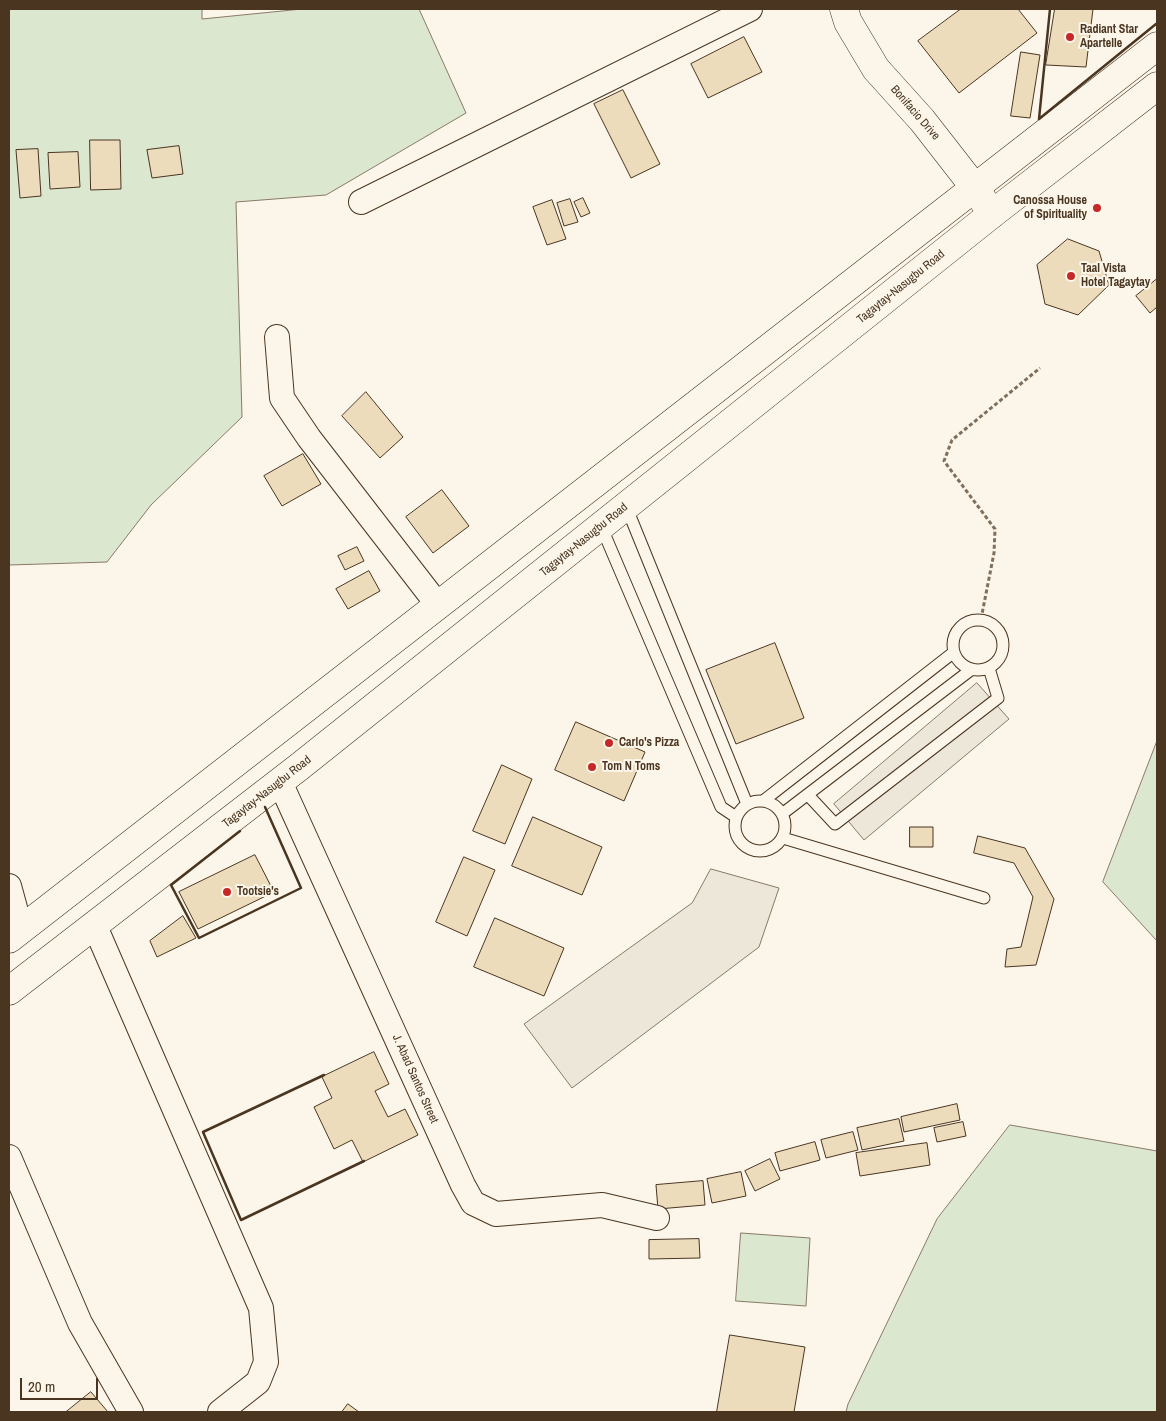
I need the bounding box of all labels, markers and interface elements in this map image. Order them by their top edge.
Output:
place label: Radiant Star Apartelle [1080,23,1138,51]
marker: Radiant Star Apartelle [1064,31,1076,43]
street label: Bonifacio Drive [887,83,943,143]
place label: Canossa House of Spirituality [1013,194,1087,222]
marker: Canossa House of Spirituality [1091,202,1103,214]
street label: Tagaytay-Nasugbu Road [854,247,948,327]
place label: Taal Vista Hotel Tagaytay [1081,262,1150,290]
marker: Taal Vista Hotel Tagaytay [1065,270,1077,282]
street label: Tagaytay-Nasugbu Road [537,500,631,580]
place label: Carlo's Pizza [619,736,679,750]
marker: Carlo's Pizza [603,737,615,749]
street label: Tagaytay-Nasugbu Road [220,753,314,831]
place label: Tom N Toms [602,760,660,774]
marker: Tom N Toms [586,761,598,773]
place label: Tootsie's [237,885,279,899]
marker: Tootsie's [221,886,233,898]
street label: J. Abad Santos Street [389,1032,441,1126]
scale bar [22,1368,100,1400]
text: 20 m [28,1376,55,1397]

